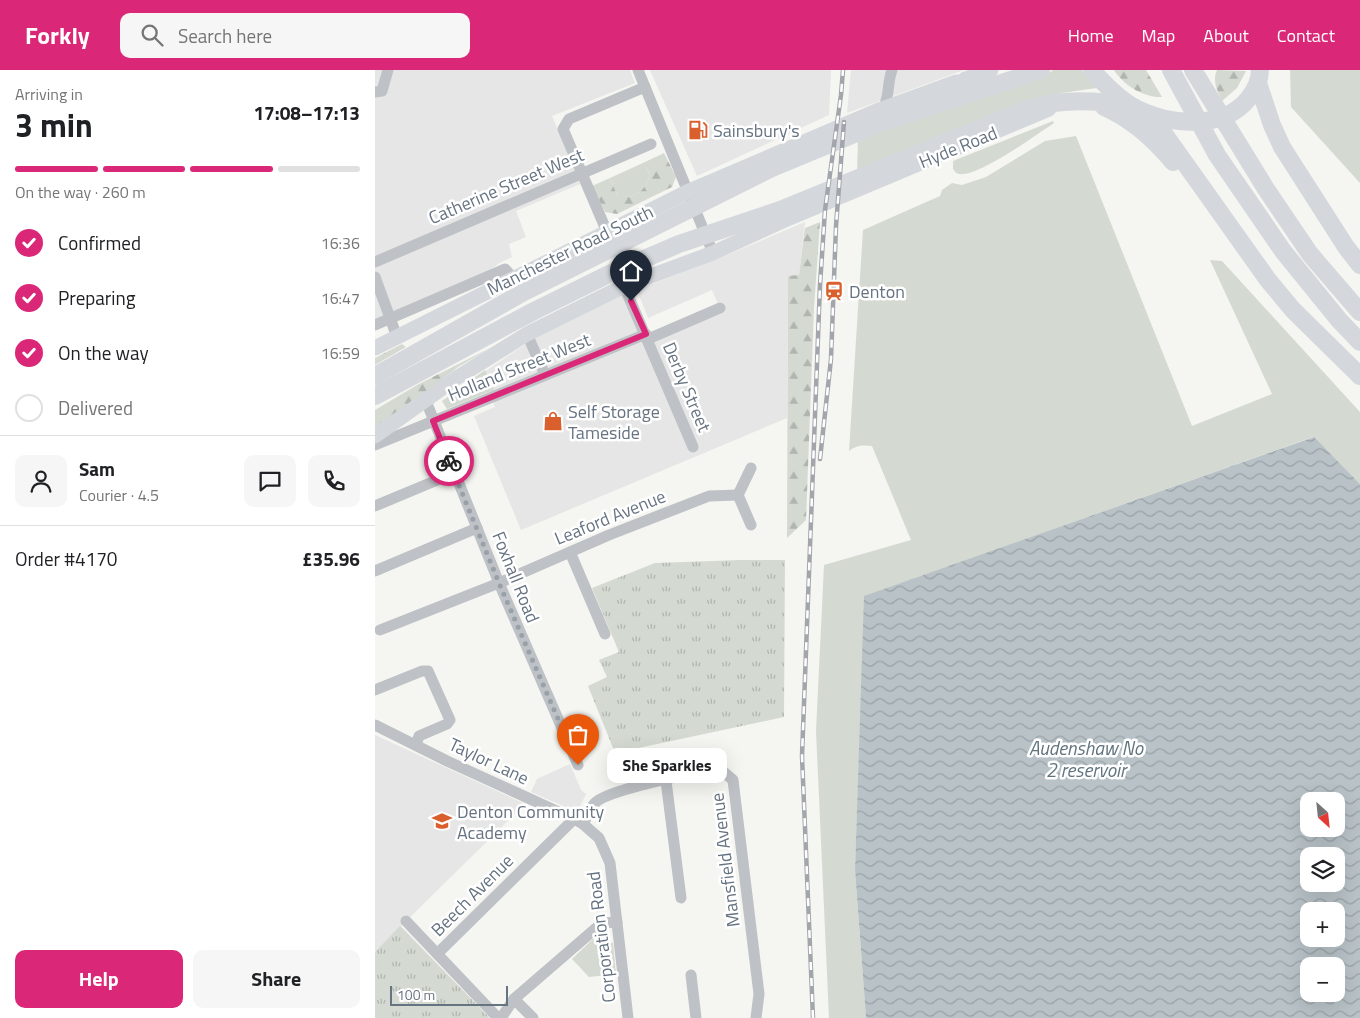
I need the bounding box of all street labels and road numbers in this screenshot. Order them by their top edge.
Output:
street label: Hyde Road [915,119,1001,175]
street label: Catherine Street West [424,141,589,231]
street label: Manchester Road South [482,198,658,302]
street label: Holland Street West [444,326,595,408]
street label: Derby Street [656,338,718,437]
street label: Leaford Avenue [550,482,670,552]
street label: Foxhall Road [485,527,547,627]
street label: Taylor Lane [444,731,534,791]
street label: Mansfield Avenue [703,791,747,929]
street label: Beech Avenue [425,848,519,942]
street label: Corporation Road [580,870,622,1004]

